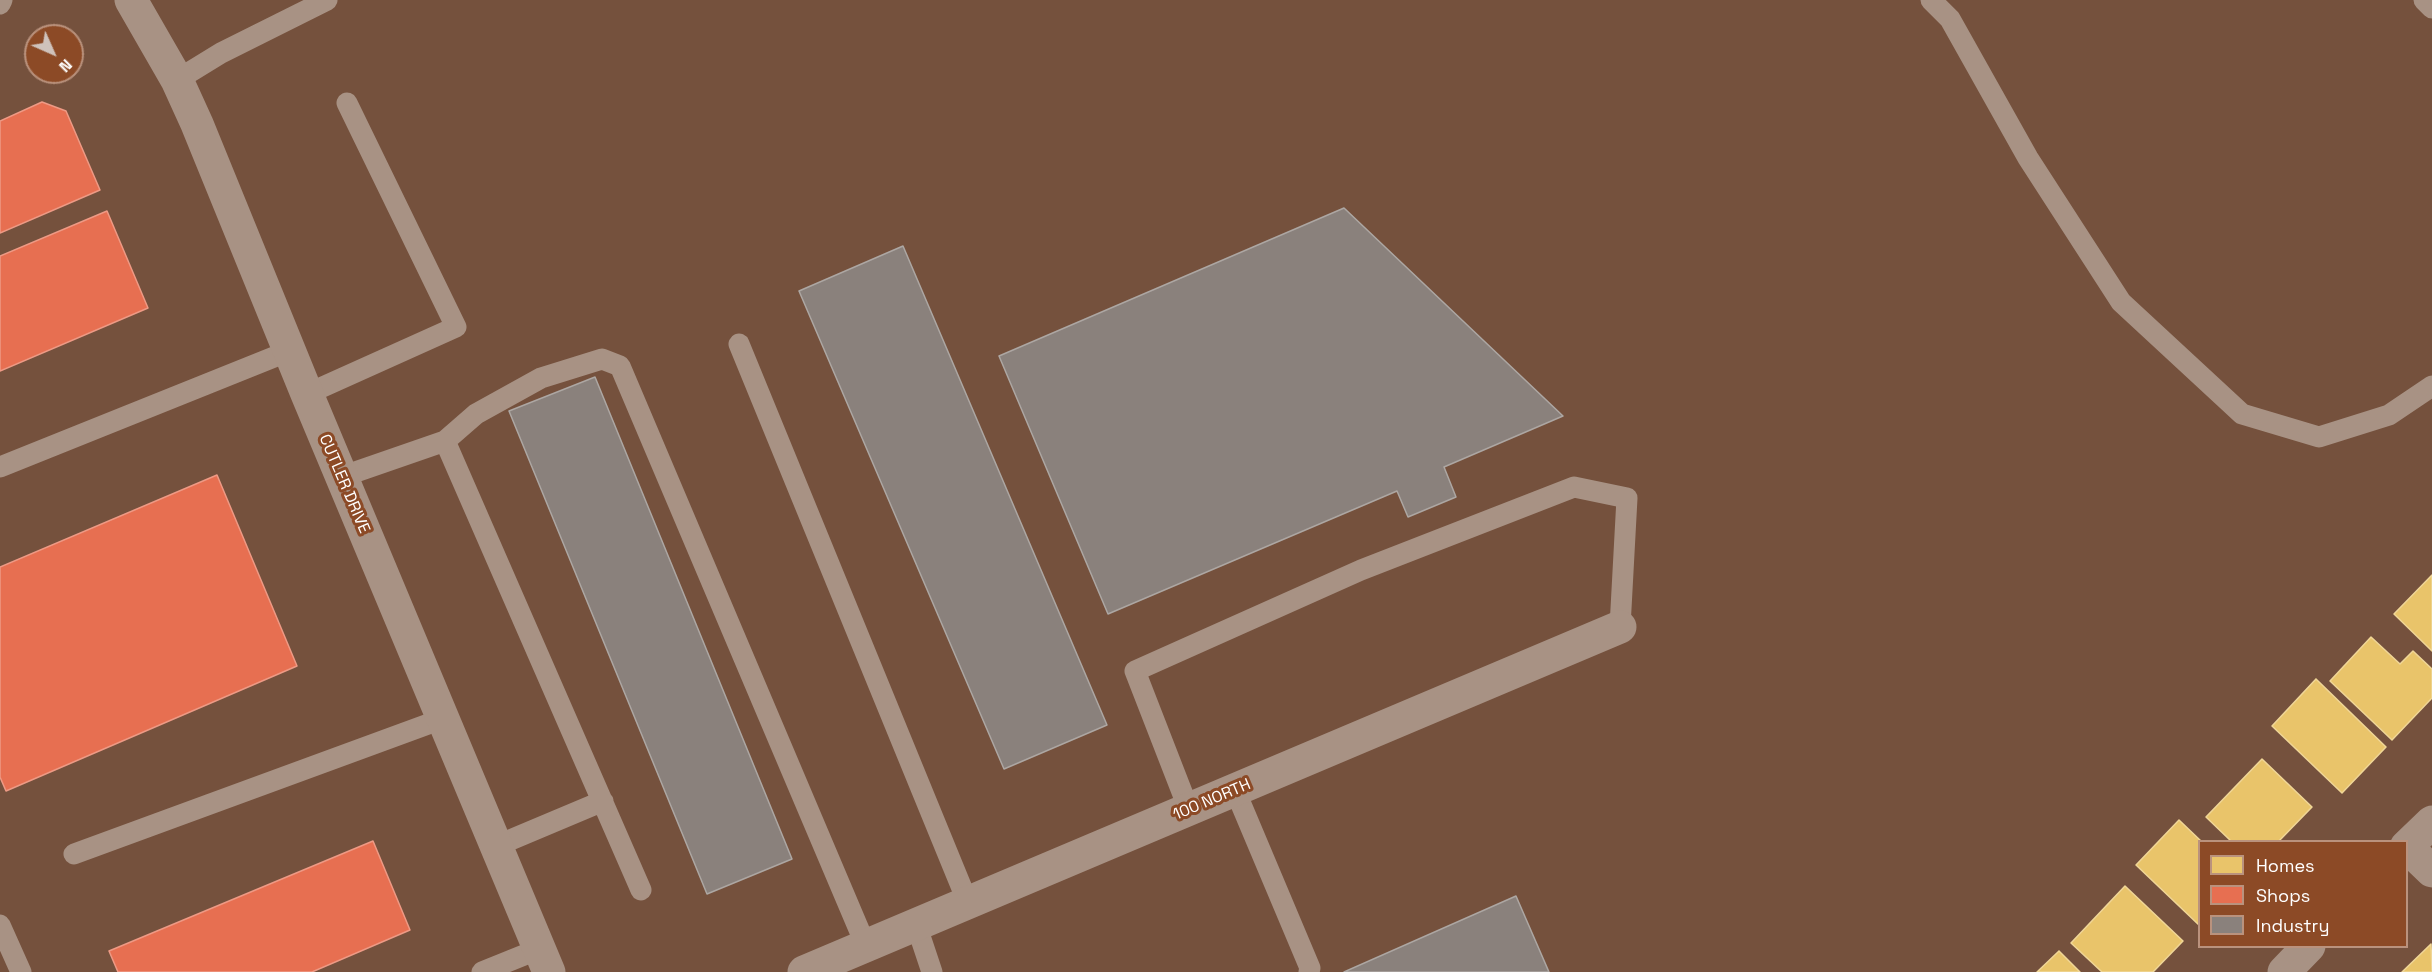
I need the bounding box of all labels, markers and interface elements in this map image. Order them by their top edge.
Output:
north arrow [24,24,84,84]
text: N [54,54,77,77]
street label: CUTLER DRIVE [314,432,374,536]
street label: 100 NORTH [1170,775,1254,825]
legend [2198,840,2408,948]
text: Homes [2256,854,2315,877]
text: Shops [2256,884,2310,907]
text: Industry [2256,914,2329,937]

